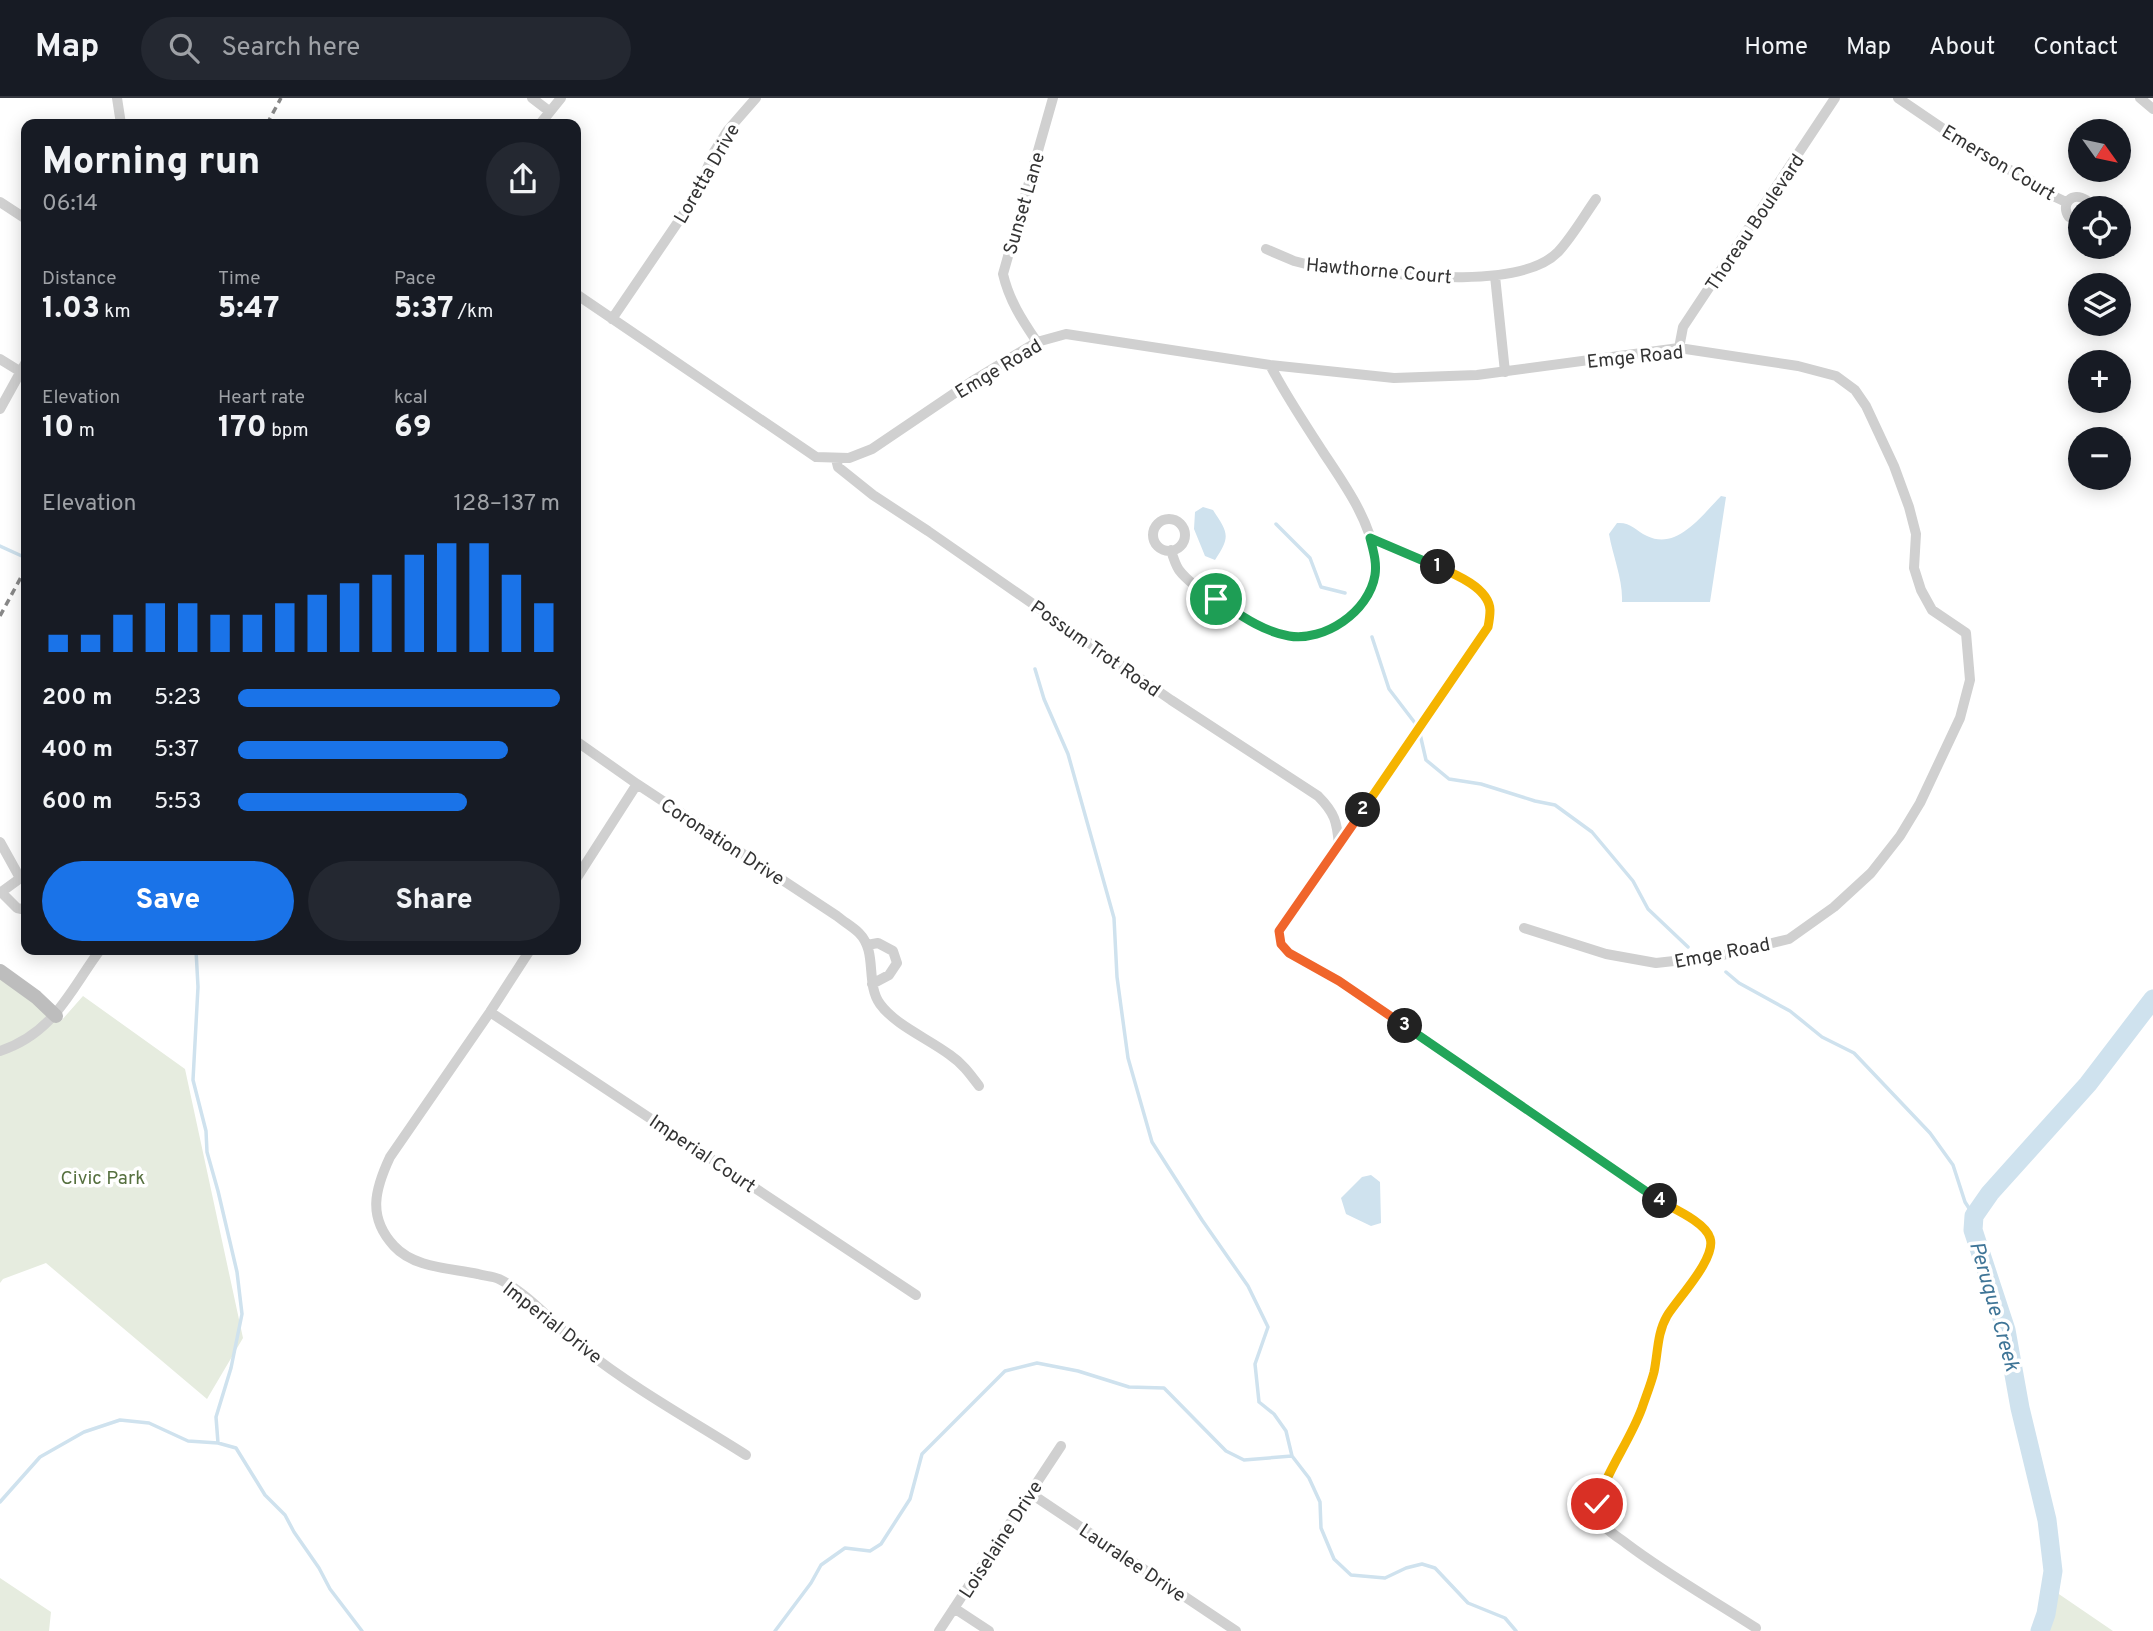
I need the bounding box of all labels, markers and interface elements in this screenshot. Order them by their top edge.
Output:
search box [141,17,631,80]
text: Map [35,27,99,69]
icon: search [165,29,203,67]
text: Search here [221,32,360,65]
text: Home [1744,33,1808,63]
text: Map [1846,33,1891,63]
text: About [1929,33,1995,63]
text: Contact [2033,33,2118,63]
north arrow [2068,119,2132,182]
map controls [2068,119,2131,490]
street label: Loretta Drive [669,120,746,228]
street label: Emerson Court [1937,120,2059,207]
text: Morning run [42,139,260,188]
button: share [486,142,560,216]
street label: Sunset Lane [999,150,1051,258]
street label: Thoreau Boulevard [1701,150,1811,296]
text: 06:14 [42,190,98,219]
button: locate [2068,196,2131,259]
street label: Hawthorne Court [1305,254,1453,290]
text: Distance [42,267,117,291]
text: Time [218,267,261,291]
text: Pace [394,267,436,291]
button: layers [2068,273,2131,336]
text: 1.03 [42,291,100,328]
text: 5:47 [218,291,280,328]
text: 5:37 [394,291,453,328]
text: km [100,300,131,324]
text: /km [453,300,493,324]
street label: Emge Road [951,334,1047,405]
street label: Emge Road [1586,341,1685,375]
button: + [2068,350,2131,413]
text: Elevation [42,386,120,410]
text: Heart rate [218,386,305,410]
text: kcal [394,386,428,410]
text: 10 [42,410,74,447]
text: 170 [218,410,267,447]
text: 69 [394,410,432,447]
text: m [74,419,95,443]
text: bpm [267,419,308,443]
button: − [2068,427,2131,490]
text: Elevation [42,490,137,519]
text: 128–137 m [454,490,560,519]
pin: 1 [1420,550,1456,584]
text: 1 [1434,554,1441,578]
pin [1186,569,1246,629]
icon: arrive [1197,580,1235,618]
street label: Possum Trot Road [1025,596,1164,703]
text: 200 m [42,684,112,713]
text: 5:23 [154,684,201,713]
text: 400 m [42,736,113,765]
text: 5:37 [154,736,199,765]
text: 600 m [42,788,112,817]
text: 5:53 [154,788,202,817]
pin: 2 [1346,792,1380,828]
street label: Coronation Drive [655,794,788,892]
text: 2 [1357,797,1368,821]
button: Save [42,861,294,941]
button: Share [308,861,560,941]
street label: Emge Road [1673,933,1772,975]
pin: 3 [1388,1009,1422,1044]
text: 3 [1399,1013,1410,1037]
street label: Imperial Court [644,1110,760,1199]
park label: Civic Park [61,1167,145,1191]
pin: 4 [1642,1184,1678,1218]
text: 4 [1653,1188,1666,1212]
water label: Peruque Creek [1962,1238,2025,1375]
street label: Imperial Drive [497,1277,606,1370]
pin [1567,1474,1627,1534]
street label: Loiselaine Drive [955,1477,1049,1603]
icon: check [1578,1485,1616,1523]
street label: Lauralee Drive [1074,1519,1190,1608]

